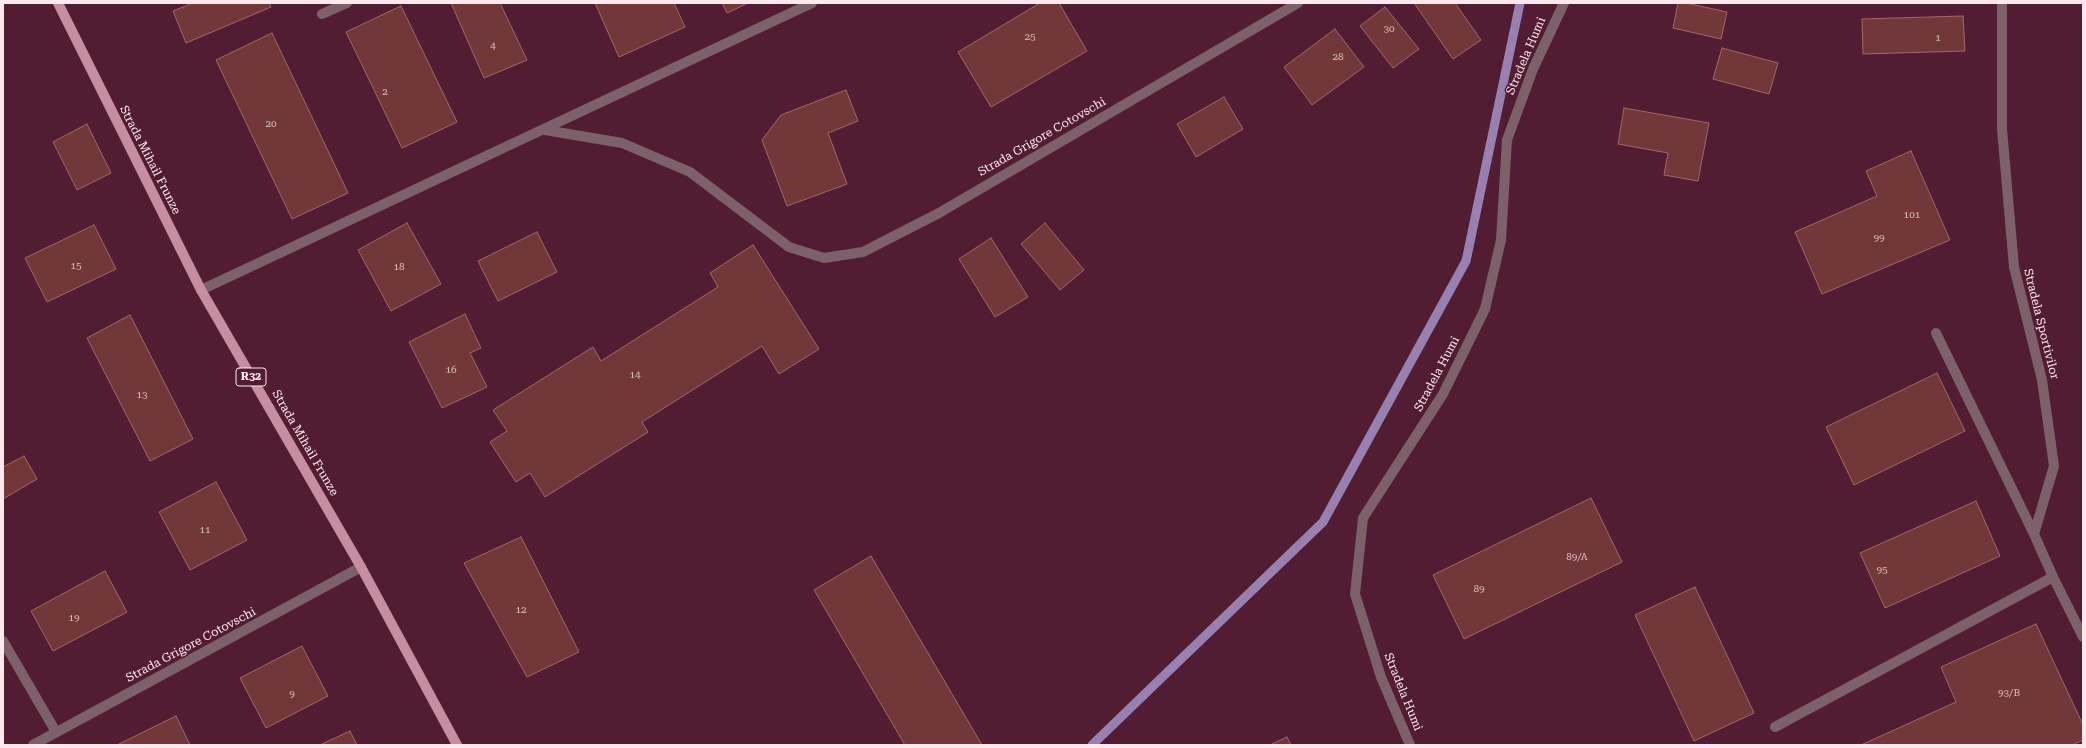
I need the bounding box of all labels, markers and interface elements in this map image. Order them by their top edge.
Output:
street label: Stradela Humi [1503,15,1549,97]
house number: 30 [1383,23,1395,35]
house number: 25 [1024,31,1036,43]
house number: 1 [1935,32,1941,44]
house number: 4 [490,40,496,52]
house number: 28 [1332,51,1344,63]
house number: 2 [382,86,388,98]
street label: Strada Grigore Cotovschi [976,94,1108,180]
street label: Strada Mihail Frunze [116,103,184,217]
house number: 20 [265,118,277,130]
house number: 101 [1904,209,1920,221]
house number: 99 [1873,232,1885,244]
house number: 15 [70,260,82,272]
house number: 18 [393,261,405,273]
street label: Stradela Sportivilor [2020,267,2062,381]
street label: Stradela Humi [1411,334,1463,414]
house number: 16 [445,364,457,376]
road number: R32 [236,368,266,386]
house number: 14 [629,369,641,381]
street label: Strada Mihail Frunze [269,387,341,499]
house number: 13 [136,389,148,401]
house number: 11 [199,524,211,536]
house number: 89/A [1566,551,1588,563]
house number: 95 [1876,564,1888,576]
house number: 89 [1473,583,1485,595]
house number: 12 [515,604,527,616]
street label: Strada Grigore Cotovschi [124,605,258,685]
house number: 19 [68,612,80,624]
street label: Stradela Humi [1381,651,1425,733]
house number: 93/B [1998,687,2020,699]
house number: 9 [289,688,295,700]

